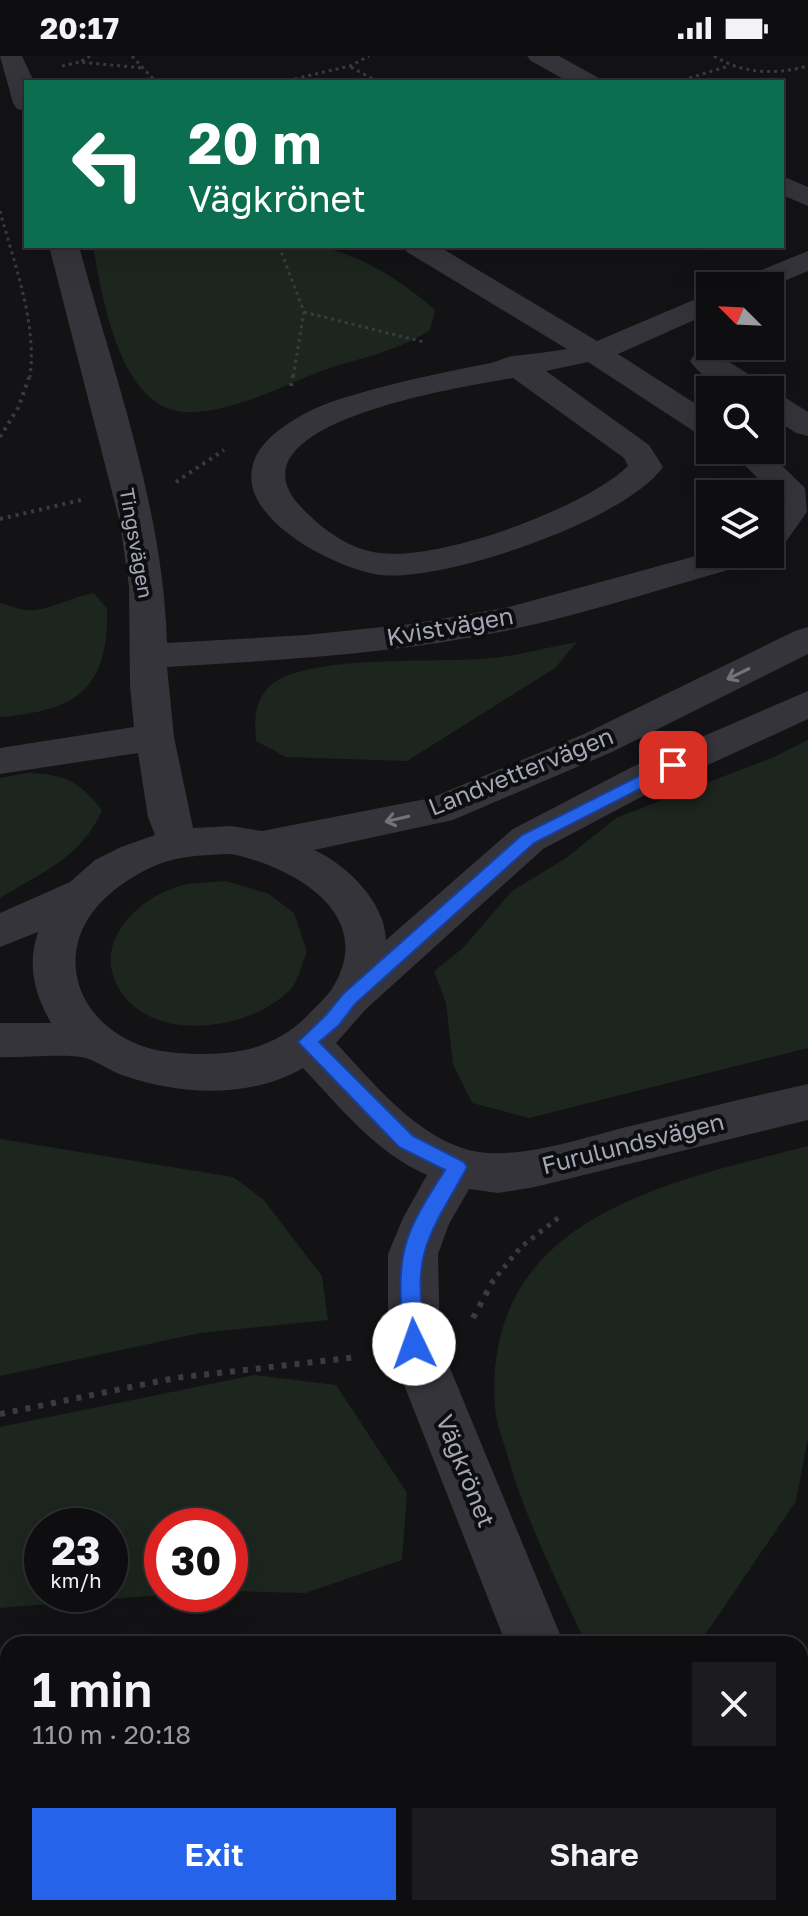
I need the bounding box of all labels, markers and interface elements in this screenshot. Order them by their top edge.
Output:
text: 20:17 [40,10,119,46]
text: 20 m [188,109,322,176]
icon: left [56,112,160,216]
text: Vägkrönet [188,177,366,220]
north arrow [696,272,784,360]
map controls [696,272,784,568]
button: search [696,376,784,464]
button: layers [696,480,784,568]
street label: Tingsvägen [116,486,158,600]
street label: Kvistvägen [384,600,515,651]
one-way arrow [727,667,751,682]
street label: Landvettervägen [424,720,617,821]
pin [639,731,707,799]
icon: arrive [651,743,695,787]
one-way arrow [384,812,410,827]
street label: Furulundsvägen [538,1106,727,1179]
position arrow [372,1302,456,1386]
street label: Vägkrönet [431,1410,502,1531]
speed limit sign: 30 [144,1508,248,1612]
text: 23 [52,1526,100,1574]
text: km/h [51,1568,101,1592]
text: 1 min [32,1660,152,1718]
button: close [692,1662,776,1746]
text: 110 m · 20:18 [32,1719,191,1750]
button: Exit [32,1808,396,1900]
button: Share [412,1808,776,1900]

